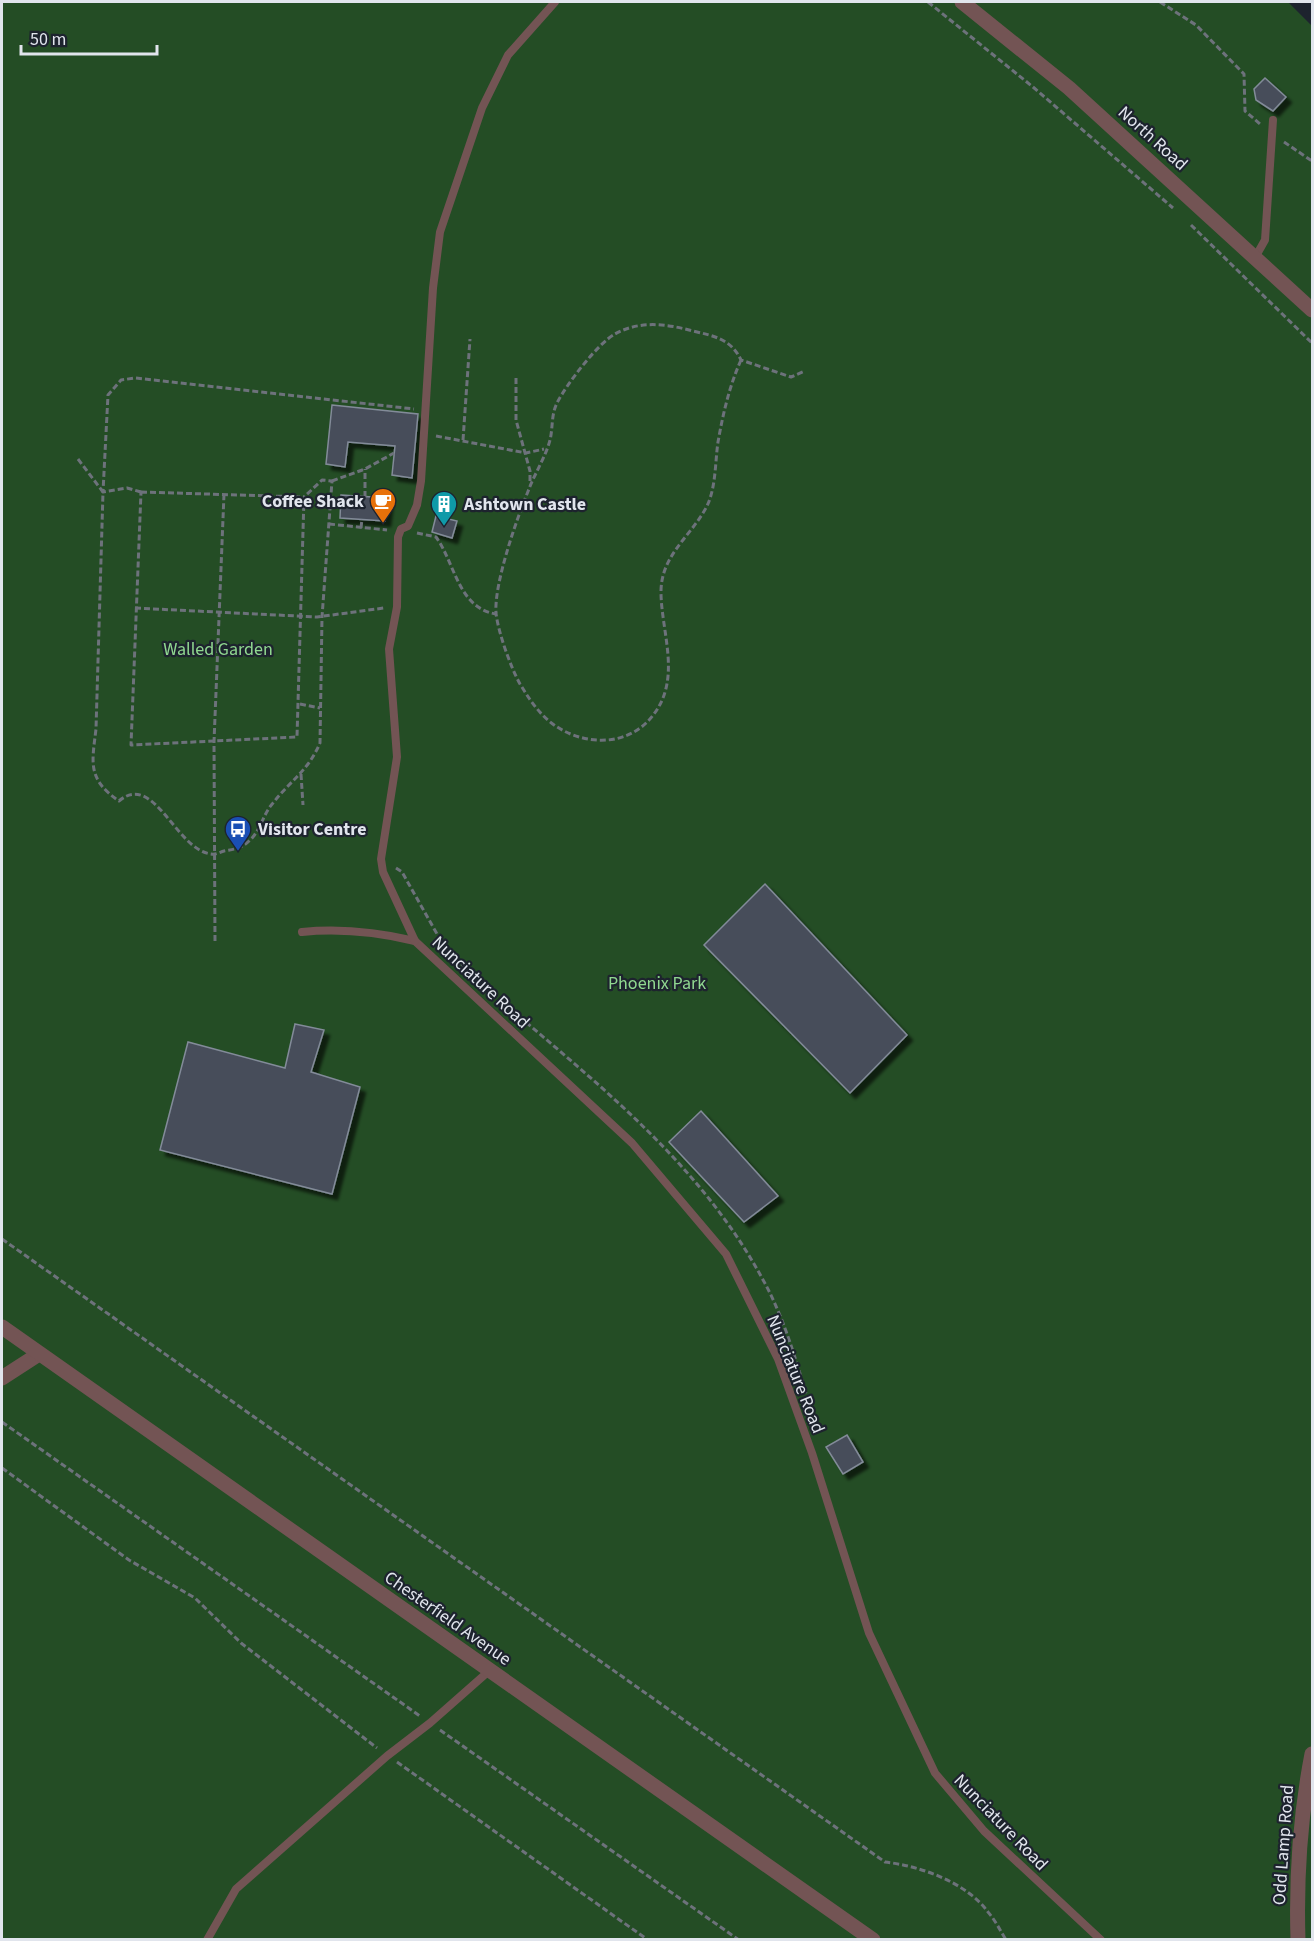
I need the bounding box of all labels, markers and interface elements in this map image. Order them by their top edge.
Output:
scale bar [21,18,158,56]
text: 50 m [30,27,66,52]
street label: North Road [1112,100,1193,176]
cafe icon: Coffee Shack [368,486,398,524]
place label: Coffee Shack [262,489,364,514]
building icon: Ashtown Castle [429,489,459,527]
place label: Ashtown Castle [463,492,586,517]
park label: Walled Garden [163,637,273,662]
bus stop icon: Visitor Centre [223,814,253,852]
place label: Visitor Centre [257,817,367,842]
street label: Nunciature Road [426,930,535,1034]
park label: Phoenix Park [608,971,706,996]
street label: Nunciature Road [760,1311,831,1437]
street label: Chesterfield Avenue [379,1565,516,1672]
street label: Nunciature Road [948,1768,1053,1876]
street label: Odd Lamp Road [1267,1784,1300,1906]

